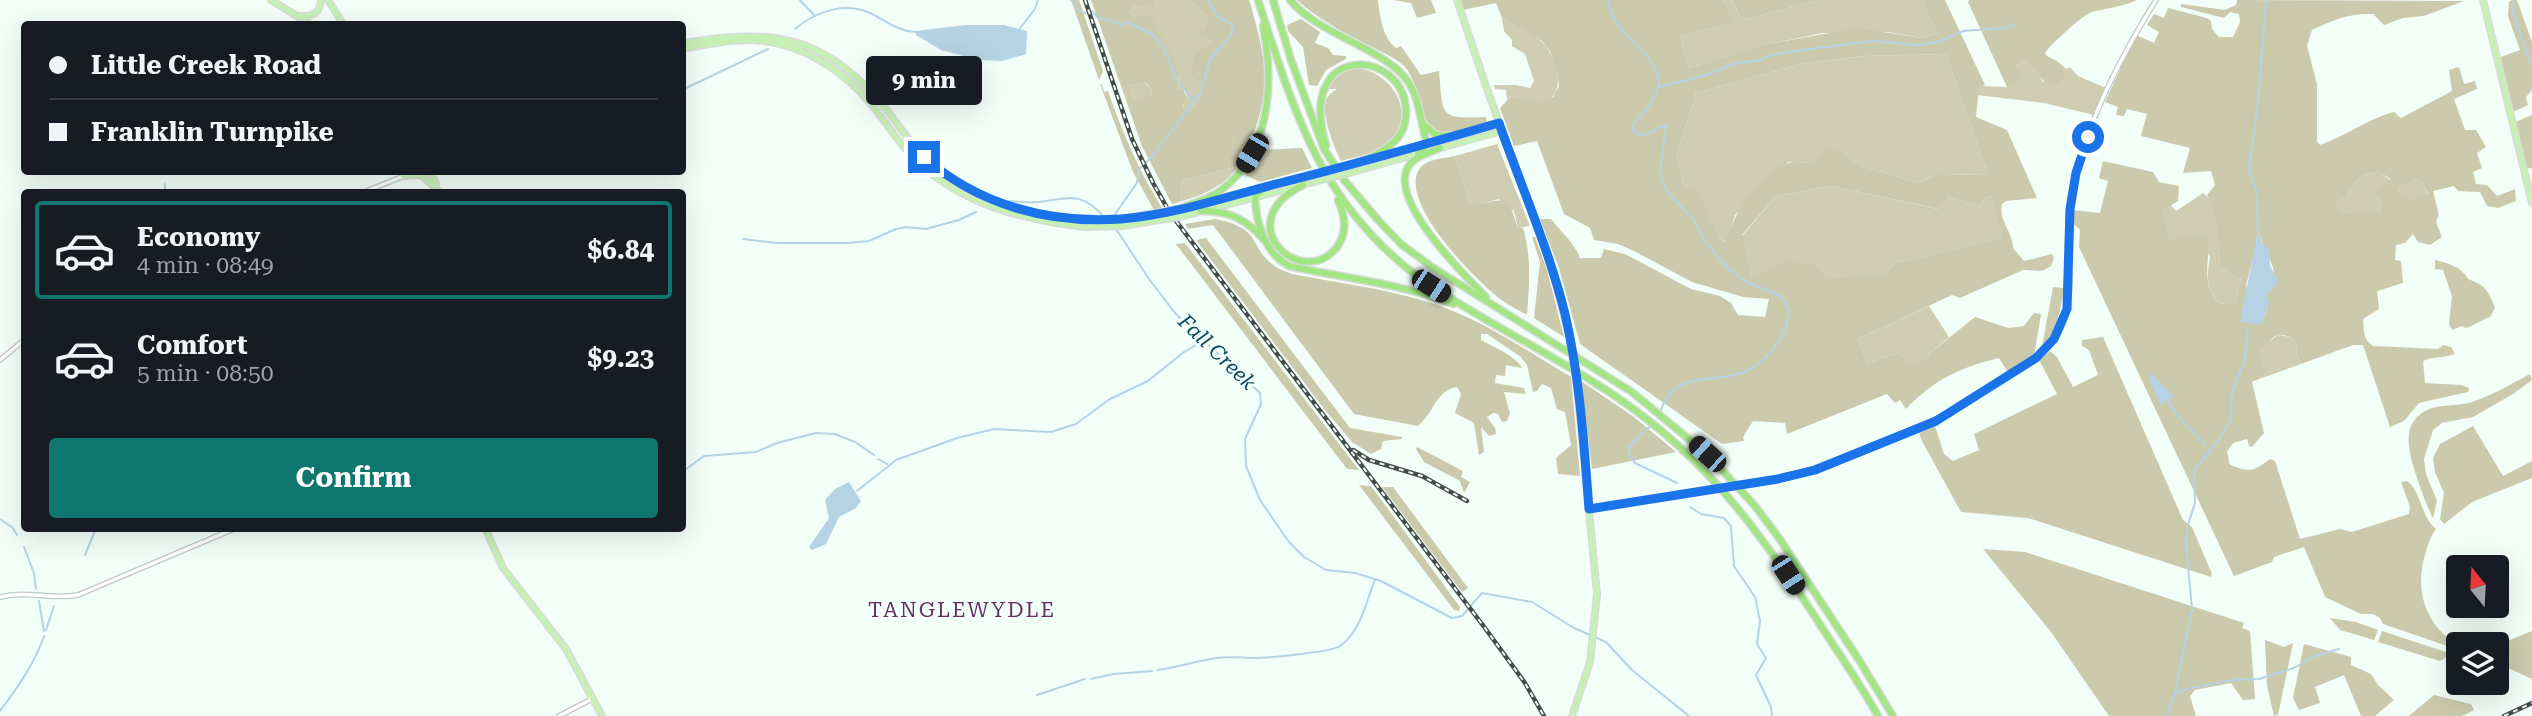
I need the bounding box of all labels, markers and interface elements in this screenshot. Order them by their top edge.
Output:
text: Little Creek Road [91,50,321,80]
callout: 9 min [866,55,982,104]
text: 9 min [892,67,956,94]
text: Franklin Turnpike [91,117,334,147]
route start [2072,121,2104,153]
car [1233,130,1272,176]
route end [908,141,940,173]
icon: car [53,219,116,282]
text: Economy [137,222,260,252]
text: $6.84 [588,235,654,265]
text: 4 min · 08:49 [137,252,274,279]
car [1408,266,1455,306]
water label: Fall Creek [1173,309,1261,395]
icon: car [53,327,116,390]
text: Comfort [137,330,247,360]
text: $9.23 [588,343,654,373]
text: 5 min · 08:50 [137,360,274,387]
car [1685,432,1730,476]
button: Confirm [49,438,658,518]
car [1768,552,1809,598]
north arrow [2446,555,2510,618]
map controls [2446,555,2509,695]
district label: TANGLEWYDLE [868,598,1056,622]
button: layers [2446,632,2509,695]

